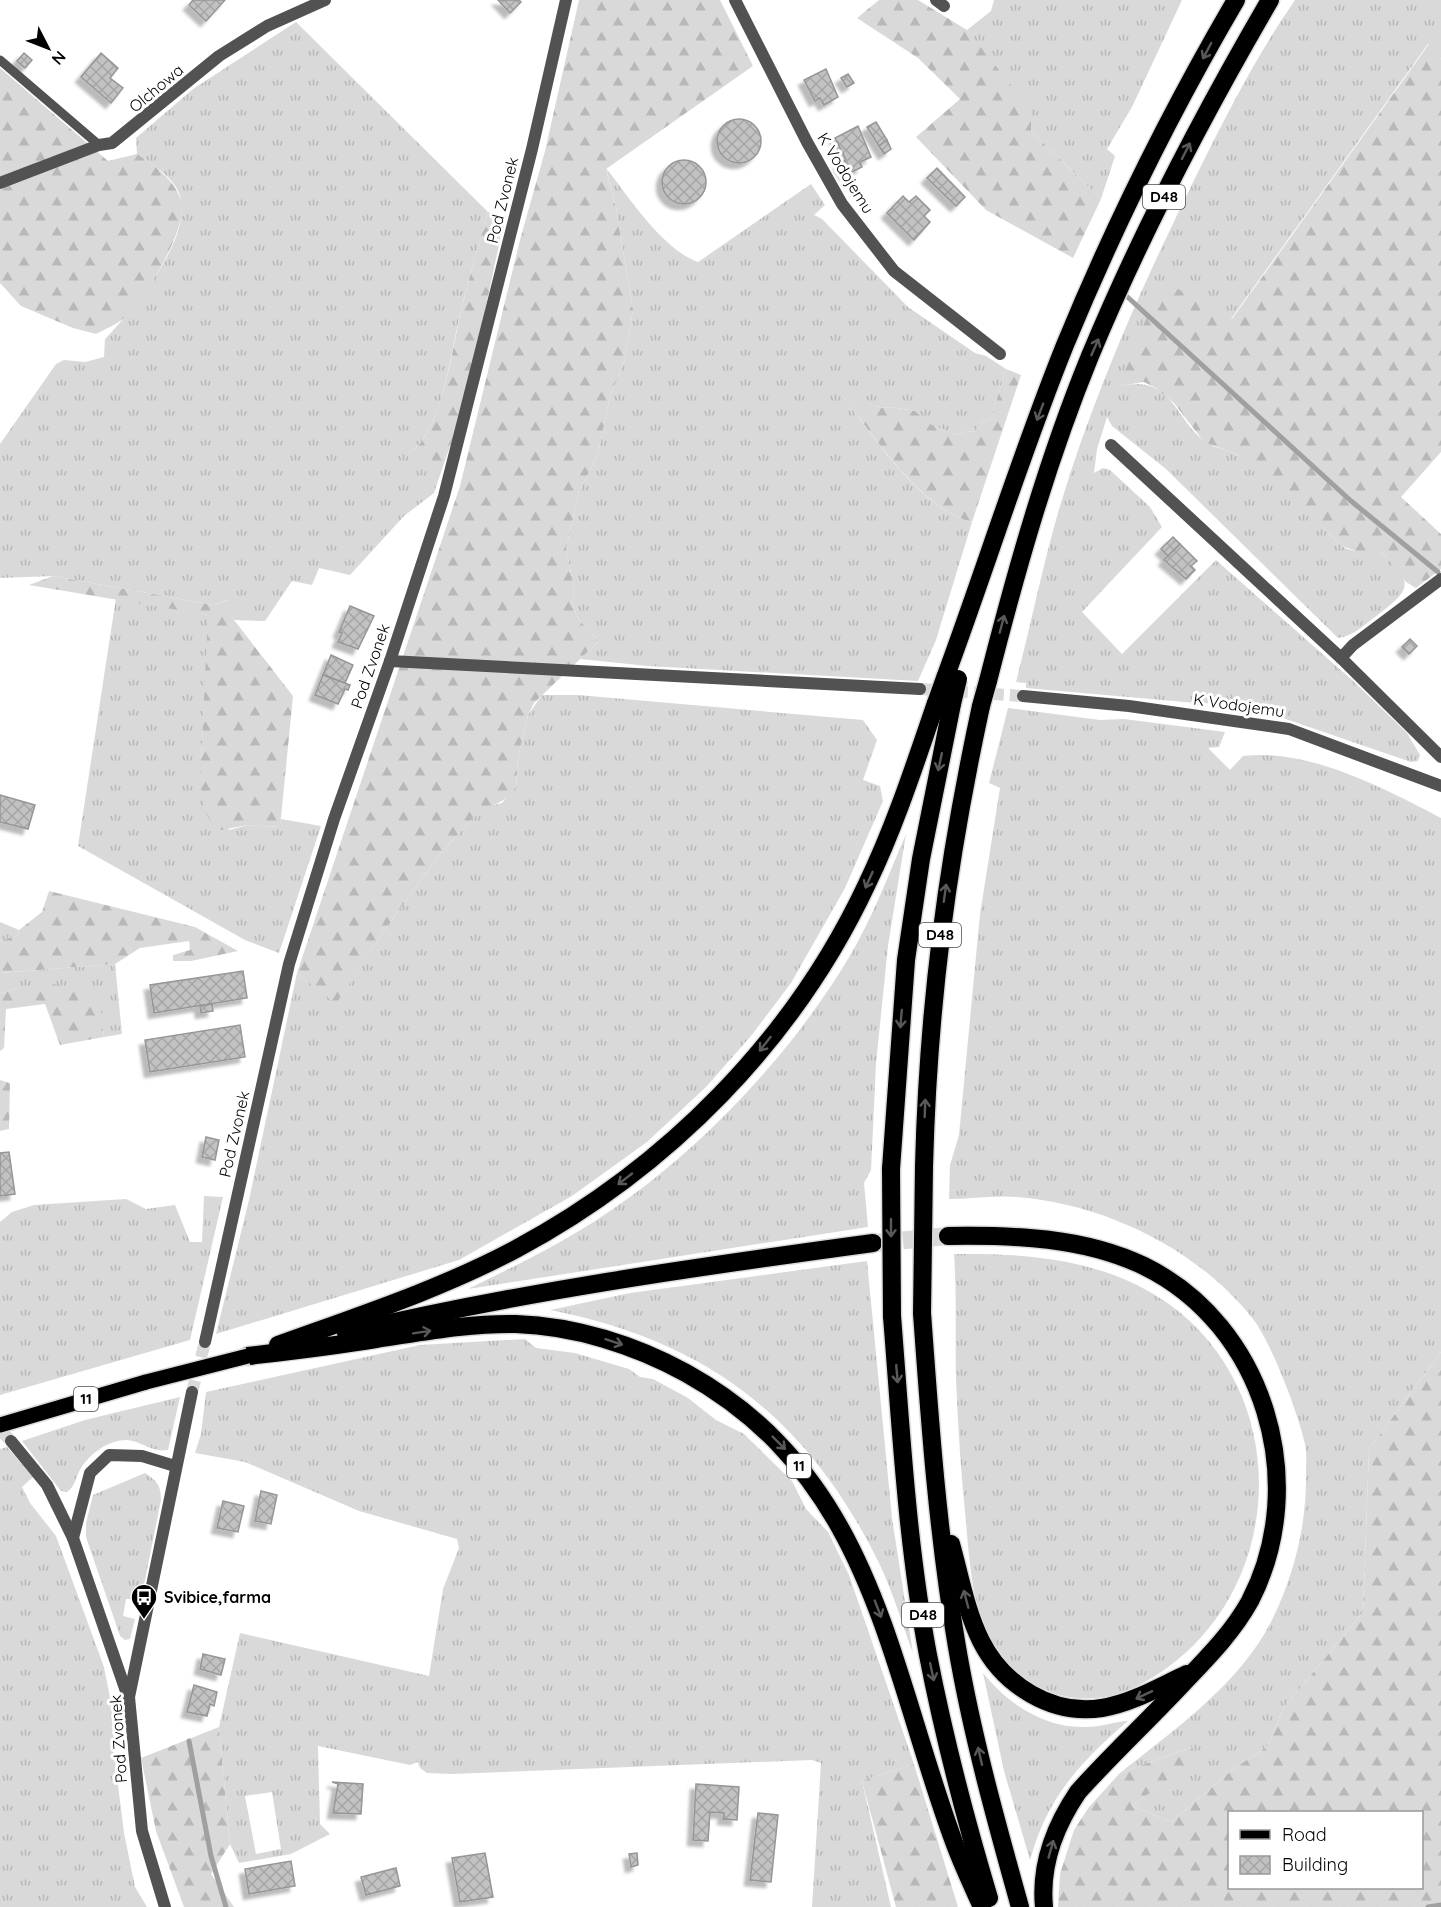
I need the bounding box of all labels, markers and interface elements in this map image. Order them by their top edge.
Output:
north arrow [18,18,78,78]
one-way arrow [1201,42,1213,59]
text: N [48,47,71,69]
street label: Olchowa [125,60,187,116]
street label: K Vodojemu [813,129,879,217]
one-way arrow [1181,143,1193,161]
street label: Pod Zvonek [482,155,522,245]
road number: D48 [1143,185,1185,209]
one-way arrow [1089,338,1101,356]
one-way arrow [1033,402,1044,421]
one-way arrow [997,615,1009,634]
street label: Pod Zvonek [346,621,394,711]
street label: K Vodojemu [1192,689,1286,721]
one-way arrow [933,752,945,771]
one-way arrow [863,870,874,888]
one-way arrow [940,884,951,904]
road number: D48 [919,923,961,947]
one-way arrow [895,1008,906,1028]
one-way arrow [759,1036,772,1052]
street label: Pod Zvonek [214,1089,254,1179]
one-way arrow [919,1099,931,1119]
one-way arrow [618,1173,634,1186]
one-way arrow [885,1217,897,1237]
one-way arrow [411,1327,431,1338]
one-way arrow [604,1338,623,1349]
one-way arrow [891,1363,902,1383]
road number: 11 [74,1387,98,1411]
one-way arrow [771,1436,786,1451]
road number: 11 [787,1454,811,1478]
bus stop icon: Svibice,farma [129,1582,159,1620]
place label: Svibice,farma [164,1587,271,1607]
one-way arrow [960,1590,971,1609]
one-way arrow [873,1599,884,1618]
road number: D48 [902,1603,944,1627]
one-way arrow [927,1661,938,1681]
one-way arrow [1136,1689,1154,1701]
street label: Pod Zvonek [105,1694,131,1784]
one-way arrow [973,1747,985,1766]
legend [1228,1811,1423,1889]
text: Road [1282,1823,1327,1846]
one-way arrow [1045,1840,1057,1859]
text: Building [1282,1853,1348,1876]

